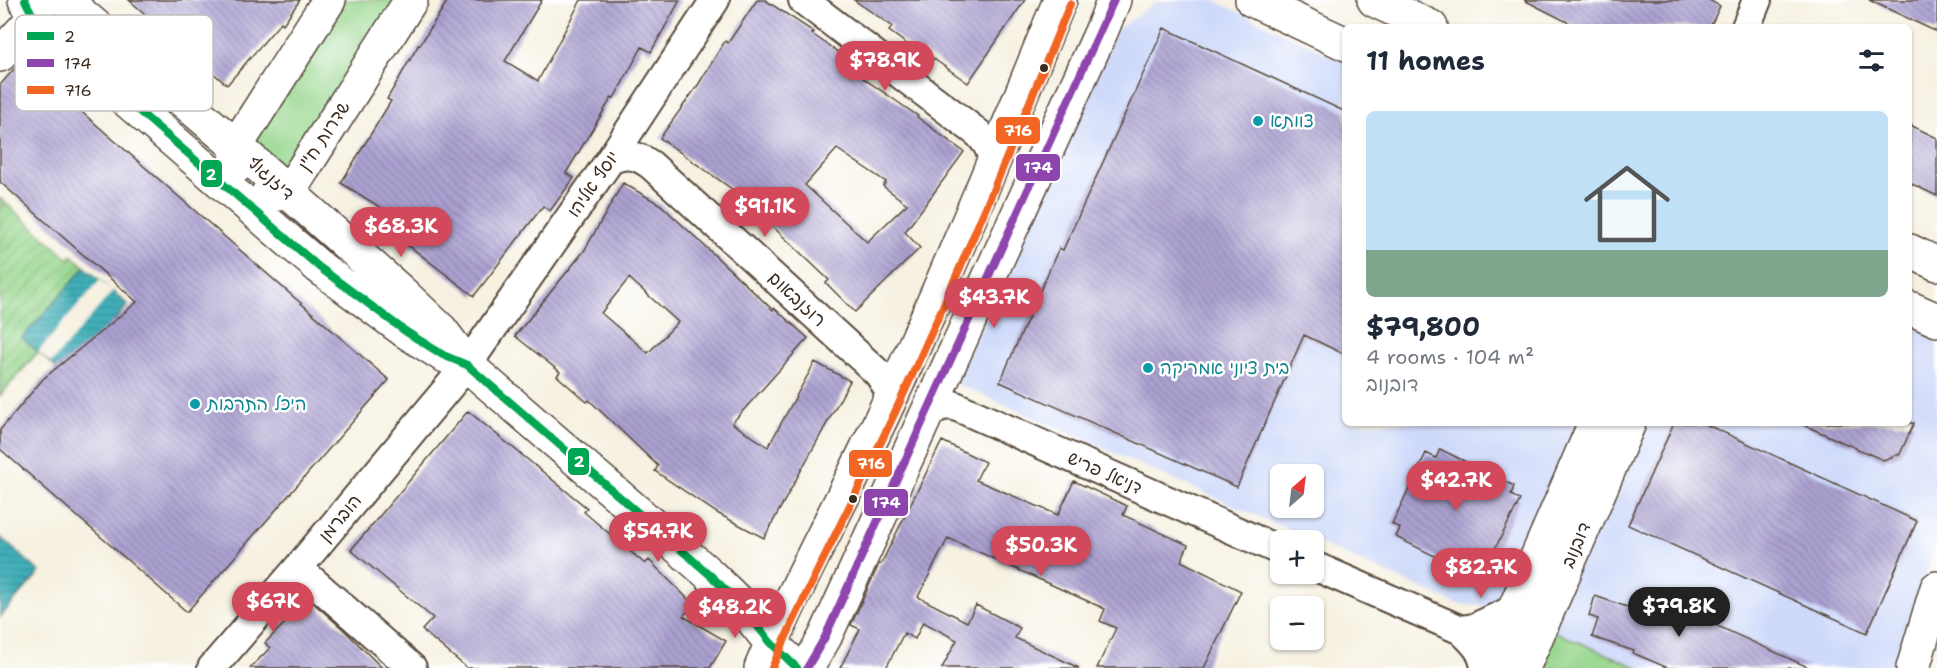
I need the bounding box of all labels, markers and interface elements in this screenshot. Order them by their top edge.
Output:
legend [15,15,213,111]
text: 2 [64,26,75,47]
pin: $78.9K [836,41,934,92]
text: 11 homes [1366,43,1485,78]
icon: filters [1855,44,1888,77]
text: $78.9K [849,47,921,73]
text: 174 [64,53,92,74]
unlabelled marker [1038,62,1050,74]
text: 716 [64,80,92,101]
street label: שדרות ח"ן [292,96,356,176]
place label: צוותא [1270,109,1314,133]
marker: צוותא [1251,114,1265,128]
line badge: 716 [995,116,1041,145]
text: 716 [1004,120,1032,141]
street label: יוסף אליהו [561,146,625,222]
icon: home [1573,150,1681,258]
street label: דיזנגוף [242,151,300,205]
line badge: 174 [1015,153,1061,182]
text: 174 [1023,157,1053,178]
line badge: 2 [200,159,223,188]
text: 2 [205,164,217,185]
pin: $91.1K [716,187,814,238]
text: $91.1K [734,193,796,219]
pin: $68.3K [352,207,450,258]
text: $68.3K [364,213,438,239]
street label: רוזנבאום [763,266,831,332]
pin: $43.7K [945,278,1043,329]
text: $43.7K [958,284,1030,310]
text: $79,800 [1366,309,1480,344]
text: 4 rooms · 104 m² [1366,344,1534,370]
place label: בית ציוני אמריקה [1160,356,1289,380]
marker: בית ציוני אמריקה [1141,361,1155,375]
text: דובנוב [1366,371,1419,397]
place label: היכל התרבות [206,392,306,416]
marker: היכל התרבות [188,397,202,411]
street label: דניאל פריש [1064,446,1146,500]
line badge: 2 [567,447,590,476]
line badge: 716 [848,449,893,478]
text: 2 [573,451,585,472]
text: 716 [857,453,885,474]
pin: $42.7K [1407,461,1505,512]
north arrow [1270,464,1324,518]
map controls [1270,464,1324,650]
text: $42.7K [1420,467,1492,493]
line badge: 174 [863,488,909,517]
street label: הוברמן [313,489,367,547]
text: 174 [871,492,901,513]
unlabelled marker [847,493,859,505]
pin: $54.7K [609,512,707,563]
text: $54.7K [623,518,693,544]
street label: דובנוב [1556,519,1596,571]
pin: $50.3K [992,526,1090,577]
button: + [1270,530,1324,584]
text: $50.3K [1005,532,1077,558]
pin: $82.7K [1432,548,1530,599]
text: $82.7K [1445,554,1517,580]
pin: $67K [237,582,309,633]
pin: $79.8K [1630,587,1728,638]
text: $67K [246,588,300,614]
pin: $48.2K [686,588,784,639]
text: $79.8K [1642,593,1716,619]
text: $48.2K [698,594,772,620]
button: − [1270,596,1324,650]

